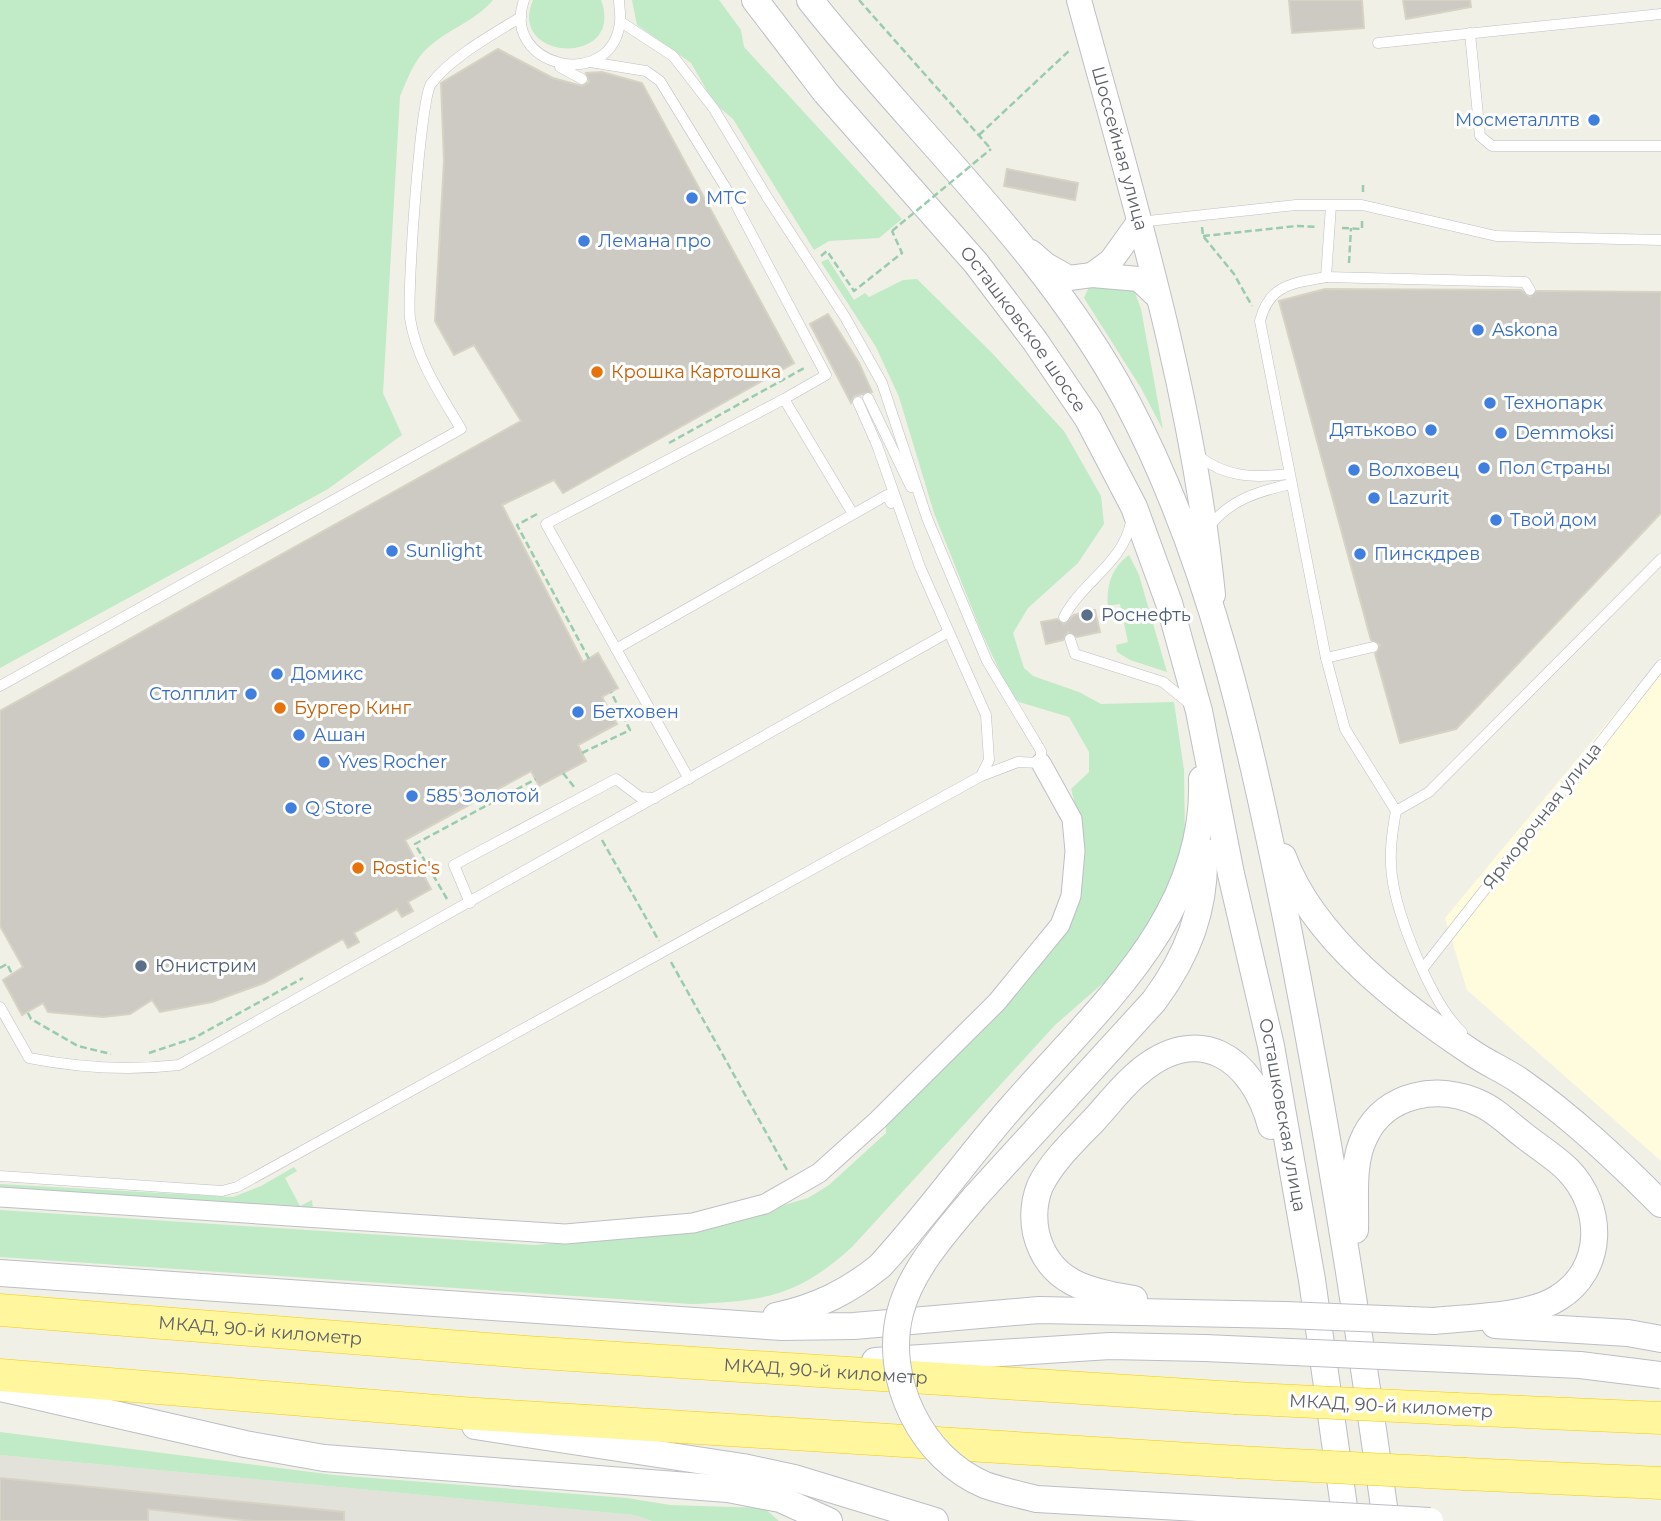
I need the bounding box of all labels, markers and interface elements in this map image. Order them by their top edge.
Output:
street label: Шоссейная улица [1087,64,1153,233]
place label: Мосметаллтв [1455,109,1580,131]
marker: Мосметаллтв [1586,112,1602,128]
place label: МТС [706,187,747,209]
marker: МТС [684,190,700,206]
place label: Лемана про [598,230,711,252]
marker: Лемана про [576,233,592,249]
street label: Осташковское шоссе [955,242,1091,416]
place label: Askona [1492,319,1558,341]
marker: Askona [1470,322,1486,338]
place label: Крошка Картошка [611,361,781,383]
marker: Крошка Картошка [589,364,605,380]
place label: Технопарк [1504,392,1603,414]
marker: Технопарк [1482,395,1498,411]
place label: Дятьково [1330,419,1417,441]
marker: Дятьково [1423,422,1439,438]
place label: Demmoksi [1515,422,1614,444]
marker: Demmoksi [1493,425,1509,441]
place label: Пол Страны [1498,457,1611,479]
place label: Волховец [1368,459,1459,481]
marker: Пол Страны [1476,460,1492,476]
marker: Волховец [1346,462,1362,478]
place label: Lazurit [1388,487,1450,509]
marker: Lazurit [1366,490,1382,506]
place label: Твой дом [1510,509,1597,531]
marker: Твой дом [1488,512,1504,528]
place label: Sunlight [406,540,483,562]
marker: Sunlight [384,543,400,559]
place label: Пинскдрев [1374,543,1480,565]
marker: Пинскдрев [1352,546,1368,562]
place label: Роснефть [1101,604,1191,626]
marker: Роснефть [1079,607,1095,623]
place label: Домикс [291,663,363,685]
marker: Домикс [269,666,285,682]
place label: Столплит [149,683,237,705]
marker: Столплит [243,686,259,702]
place label: Бургер Кинг [294,697,411,719]
marker: Бургер Кинг [272,700,288,716]
place label: Бетховен [592,701,679,723]
marker: Бетховен [570,704,586,720]
place label: Ашан [313,724,366,746]
marker: Ашан [291,727,307,743]
street label: Ярморочная улица [1478,738,1606,894]
place label: Yves Rocher [338,751,447,773]
marker: Yves Rocher [316,754,332,770]
place label: 585 Золотой [426,785,540,807]
marker: 585 Золотой [404,788,420,804]
place label: Q Store [305,797,372,819]
marker: Q Store [283,800,299,816]
place label: Rostic's [372,857,440,879]
marker: Rostic's [350,860,366,876]
place label: Юнистрим [155,955,257,977]
marker: Юнистрим [133,958,149,974]
street label: Осташковская улица [1254,1016,1311,1213]
street label: МКАД, 90-й километр [157,1312,363,1350]
street label: МКАД, 90-й километр [723,1354,928,1389]
street label: МКАД, 90-й километр [1288,1390,1494,1422]

